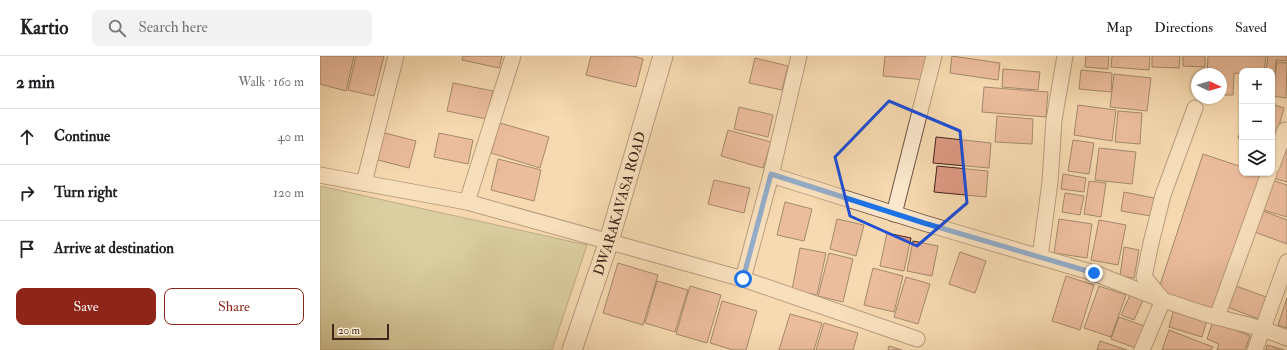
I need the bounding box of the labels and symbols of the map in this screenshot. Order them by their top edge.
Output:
north arrow [1191,68,1227,104]
street label: DWARAKAVASA ROAD [589,130,649,278]
route end [1085,264,1103,282]
route start [734,270,752,288]
scale bar [332,322,389,341]

